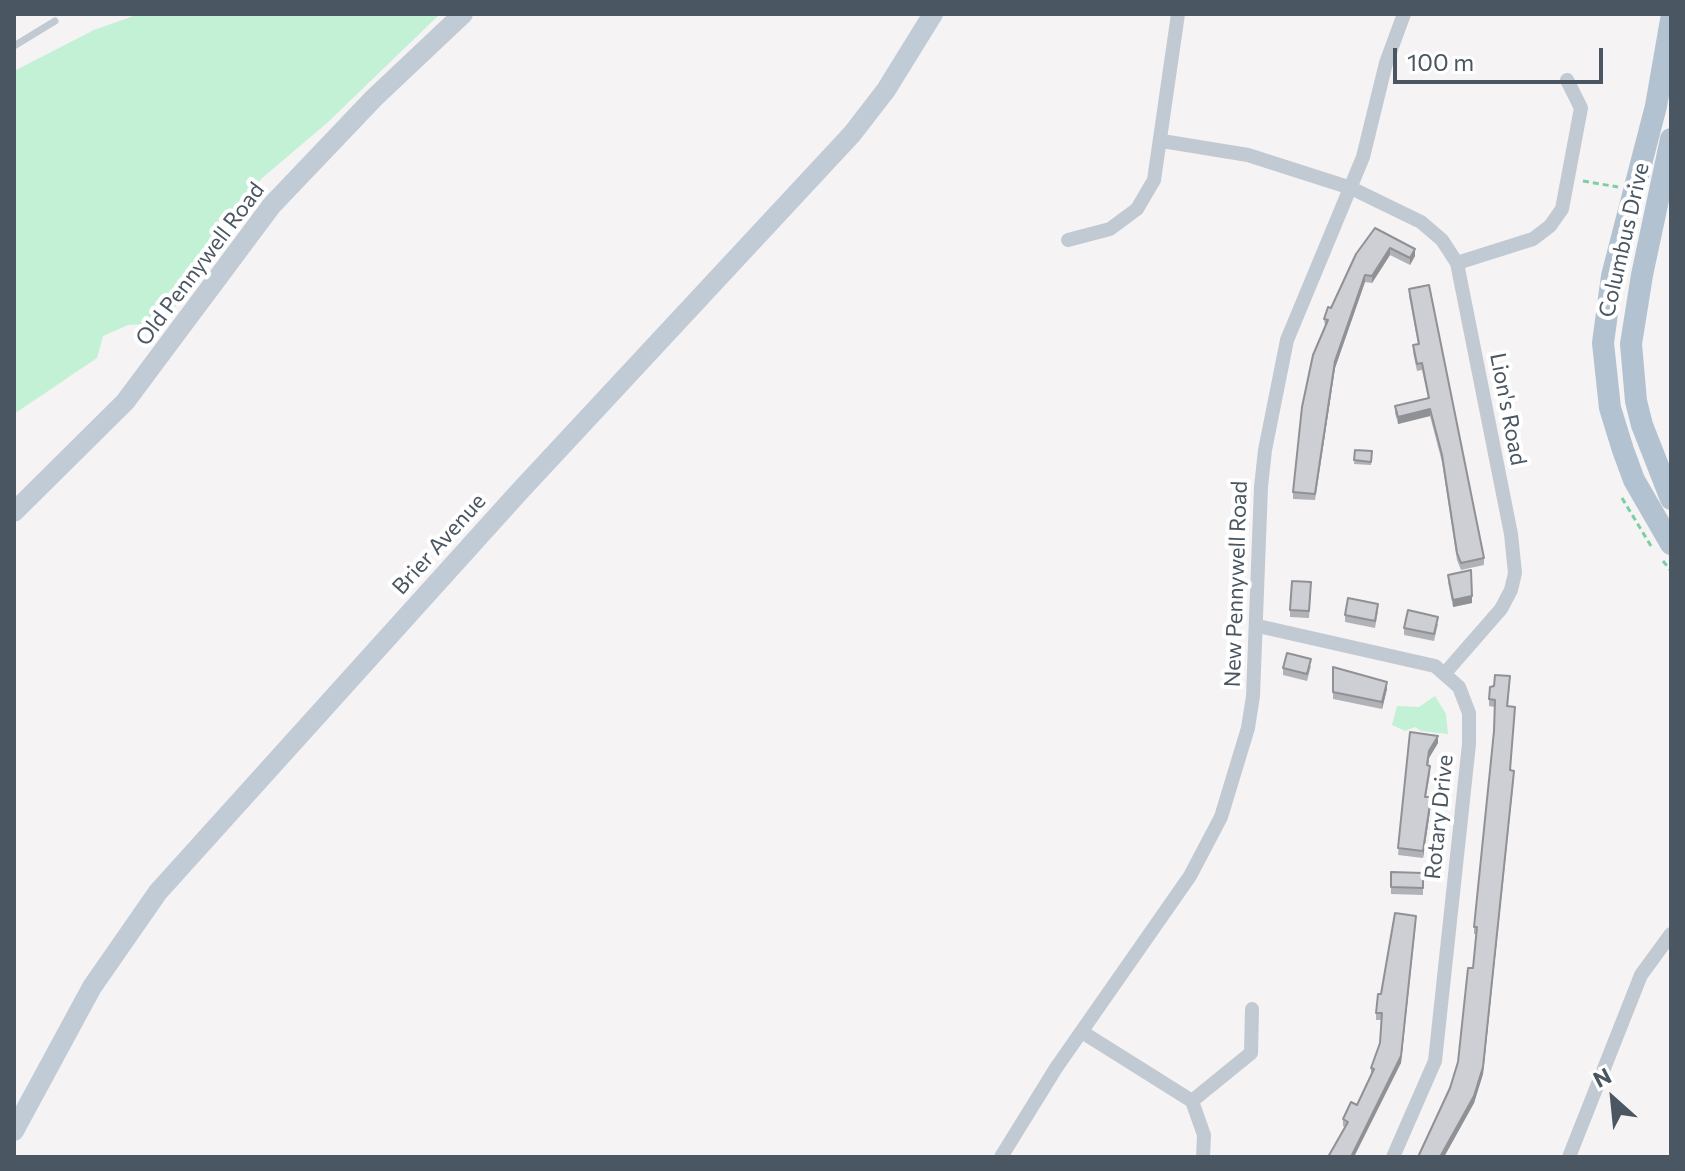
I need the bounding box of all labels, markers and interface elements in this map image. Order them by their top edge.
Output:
scale bar [1397,32,1607,82]
text: 100 m [1407,47,1474,76]
street label: Columbus Drive [1593,160,1655,320]
street label: Old Pennywell Road [130,177,270,351]
street label: Lion's Road [1484,351,1532,467]
street label: New Pennywell Road [1219,480,1253,688]
street label: Brier Avenue [387,488,491,600]
street label: Rotary Drive [1419,753,1459,881]
north arrow [1573,1059,1653,1139]
text: N [1588,1061,1615,1093]

